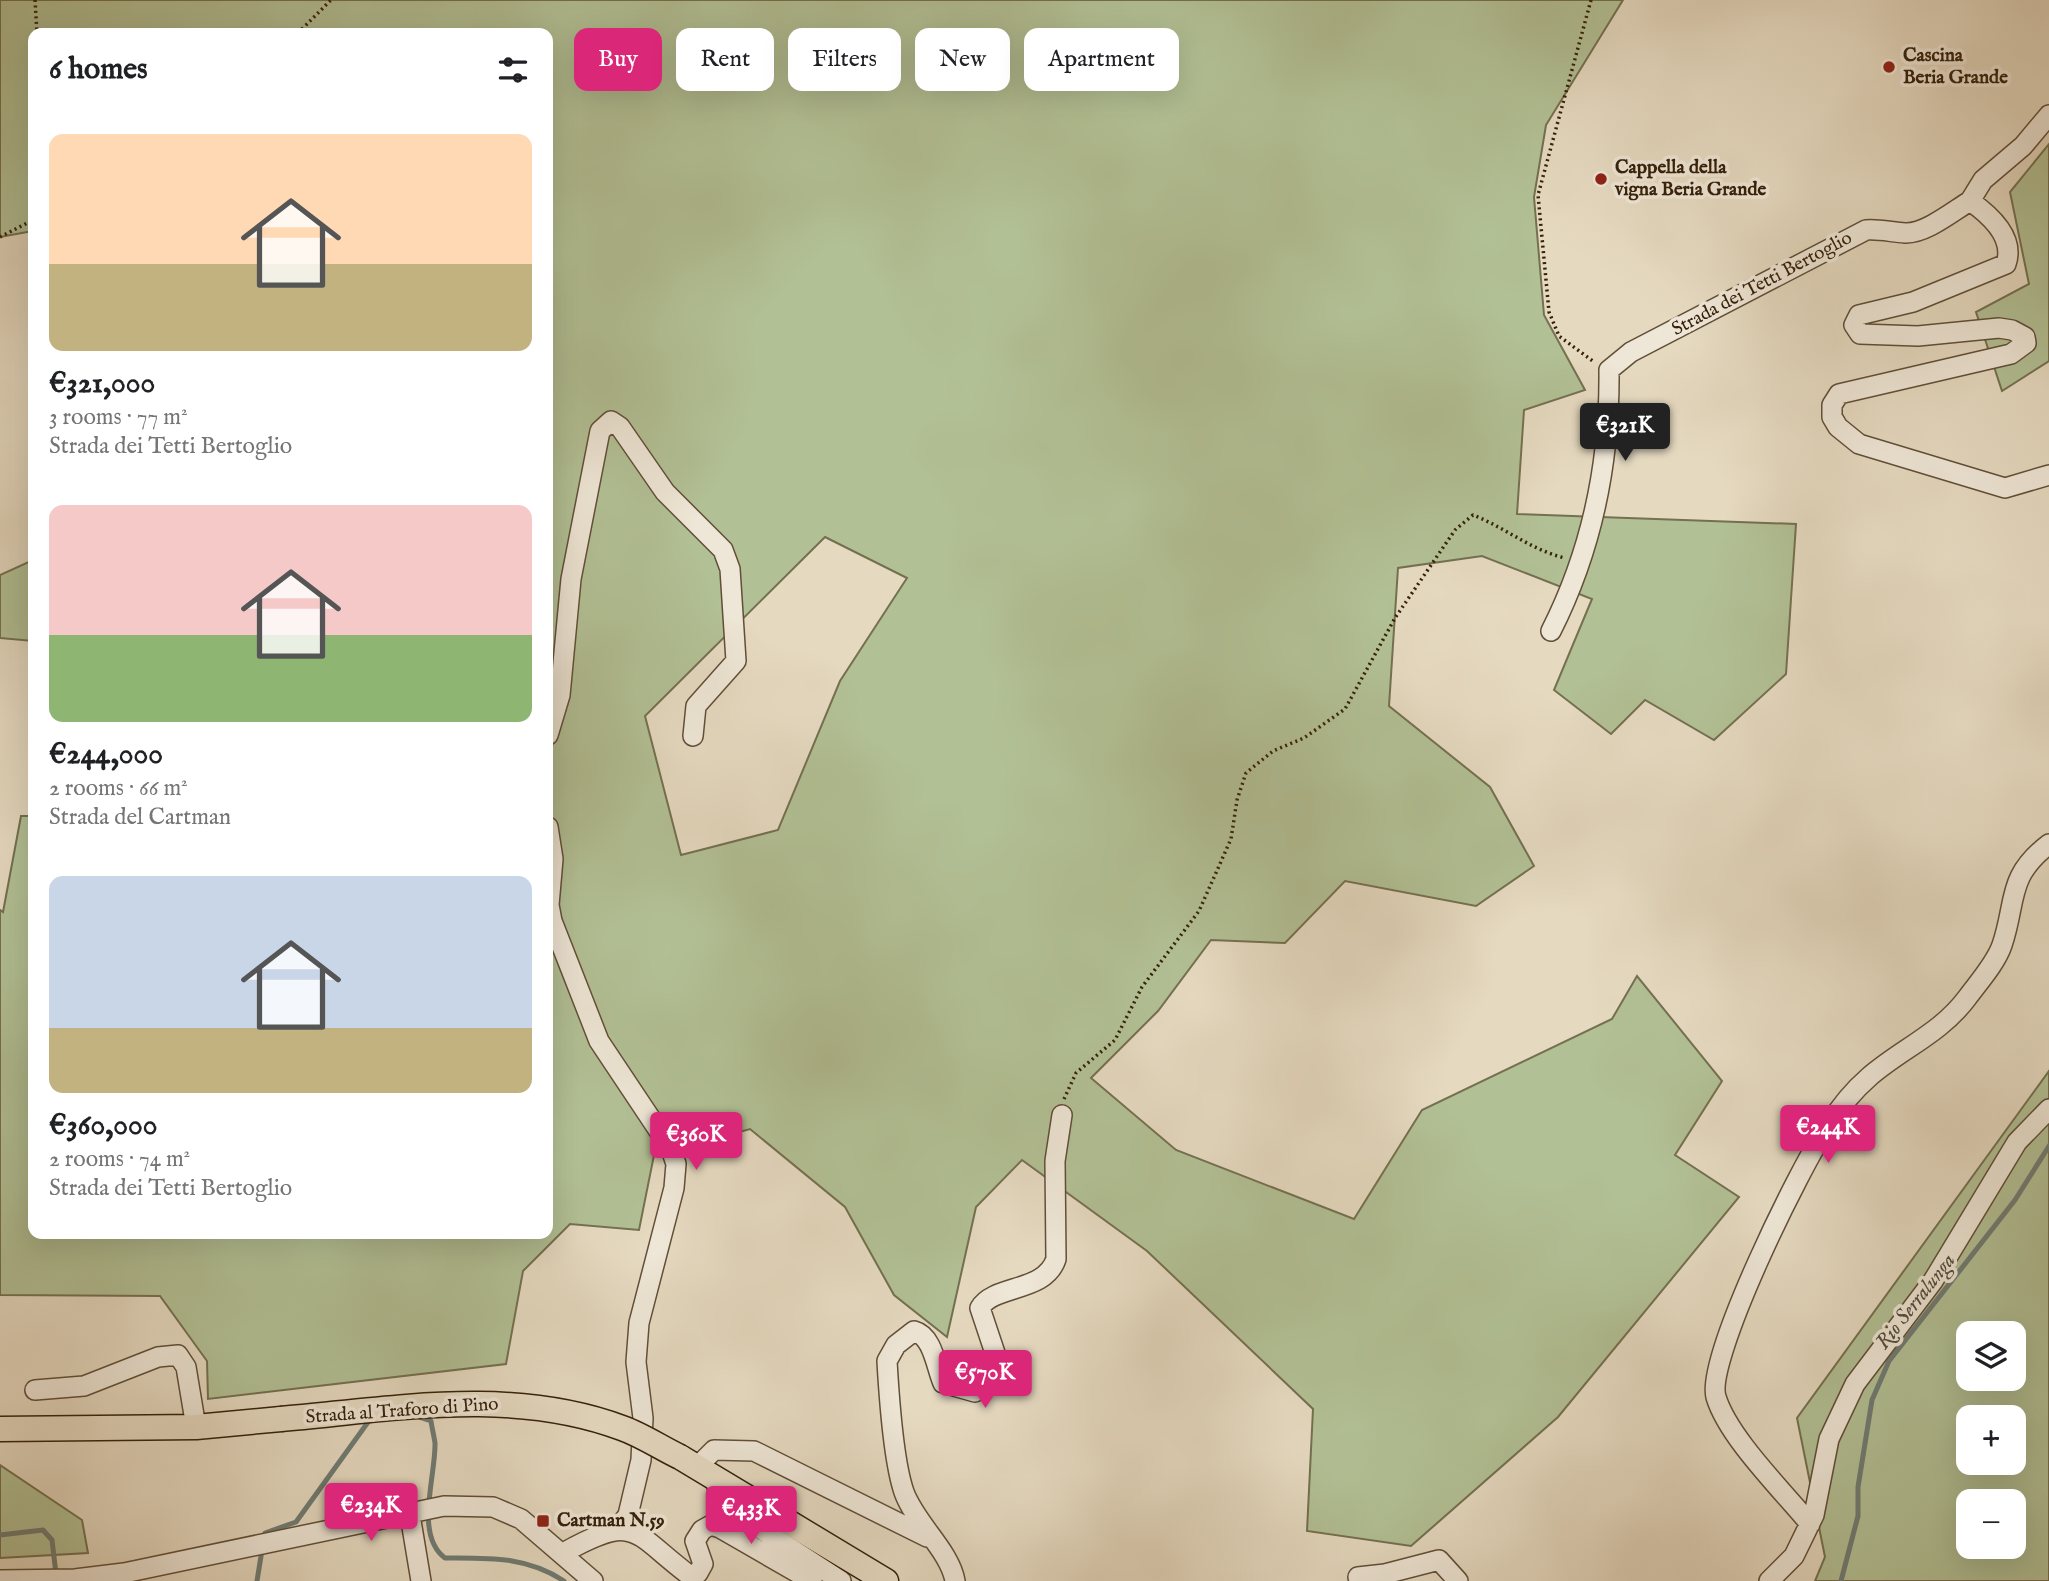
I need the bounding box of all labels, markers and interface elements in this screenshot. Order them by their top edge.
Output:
chip: Buy [574,28,662,91]
chip: Rent [676,28,774,91]
chip: Filters [788,28,901,91]
chip: New [915,28,1010,91]
chip: Apartment [1024,28,1179,91]
place label: Cascina Beria Grande [1903,44,2008,90]
text: 6 homes [49,51,148,89]
icon: filters [494,51,532,89]
marker: Cascina Beria Grande [1881,59,1897,75]
place label: Cappella della vigna Beria Grande [1614,156,1767,202]
marker: Cappella della vigna Beria Grande [1593,171,1609,187]
icon: home [228,180,354,306]
street label: Strada dei Tetti Bertoglio [1668,226,1856,342]
text: €321,000 [49,365,155,403]
text: 3 rooms · 77 m² [49,403,188,432]
pin: €321K [1576,404,1674,463]
text: €321K [1596,411,1654,440]
text: Strada dei Tetti Bertoglio [49,432,292,461]
icon: home [228,551,354,677]
text: €244,000 [49,736,163,774]
text: 2 rooms · 66 m² [49,774,188,803]
text: Strada del Cartman [49,803,231,832]
icon: home [228,922,354,1048]
pin: €244K [1779,1106,1877,1165]
text: €360,000 [49,1107,157,1145]
pin: €360K [647,1112,745,1172]
text: €244K [1796,1113,1860,1142]
text: €360K [666,1120,726,1149]
text: 2 rooms · 74 m² [49,1145,190,1174]
text: Strada dei Tetti Bertoglio [49,1174,292,1203]
water label: Rio Serralunga [1870,1248,1962,1356]
map controls [1956,1321,2026,1559]
button: layers [1956,1321,2026,1391]
pin: €570K [936,1350,1034,1410]
text: €570K [955,1358,1015,1387]
street label: Strada al Traforo di Pino [305,1392,499,1430]
button: + [1956,1405,2026,1475]
pin: €234K [322,1484,420,1543]
pin: €433K [702,1486,800,1546]
button: − [1956,1489,2026,1559]
text: €234K [341,1491,401,1520]
text: €433K [722,1494,780,1523]
place label: Cartman N.59 [557,1509,665,1533]
marker: Cartman N.59 [535,1513,551,1529]

